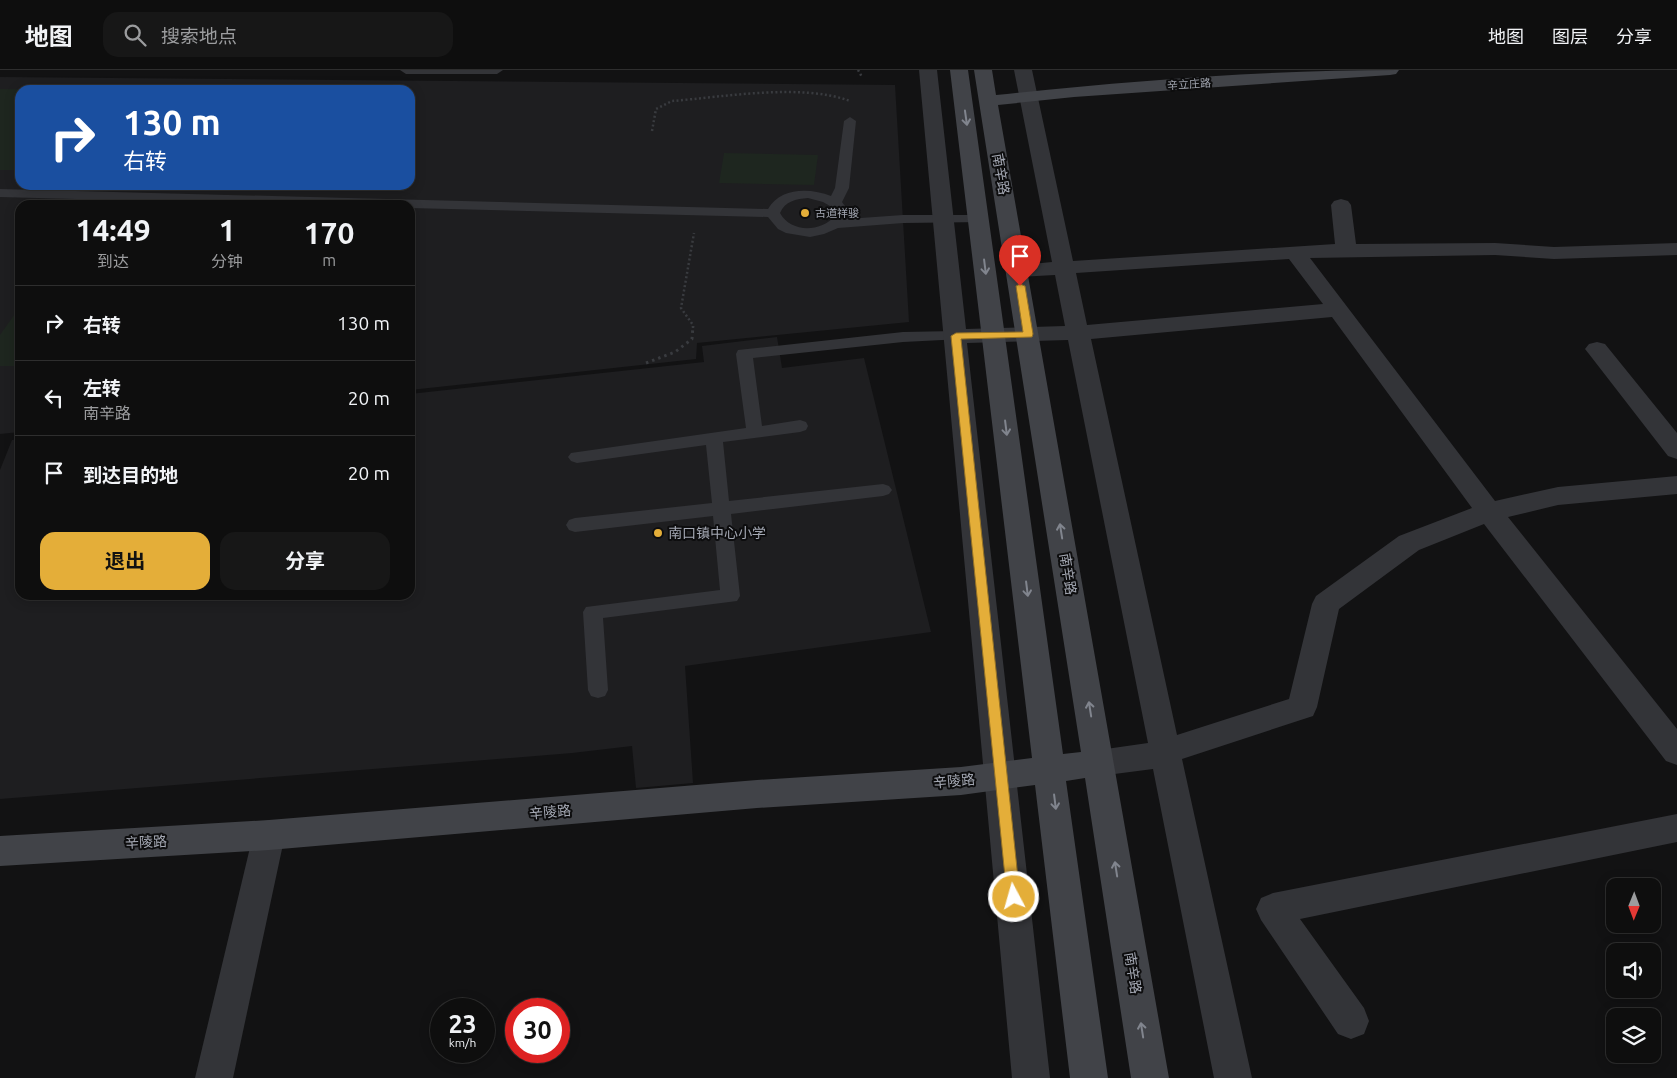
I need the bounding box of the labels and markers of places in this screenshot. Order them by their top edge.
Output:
marker: 古道祥骏 [799,207,811,219]
place label: 古道祥骏 [815,207,859,219]
pin [999,235,1041,286]
place label: 南口镇中心小学 [668,525,766,541]
marker: 南口镇中心小学 [652,527,664,539]

